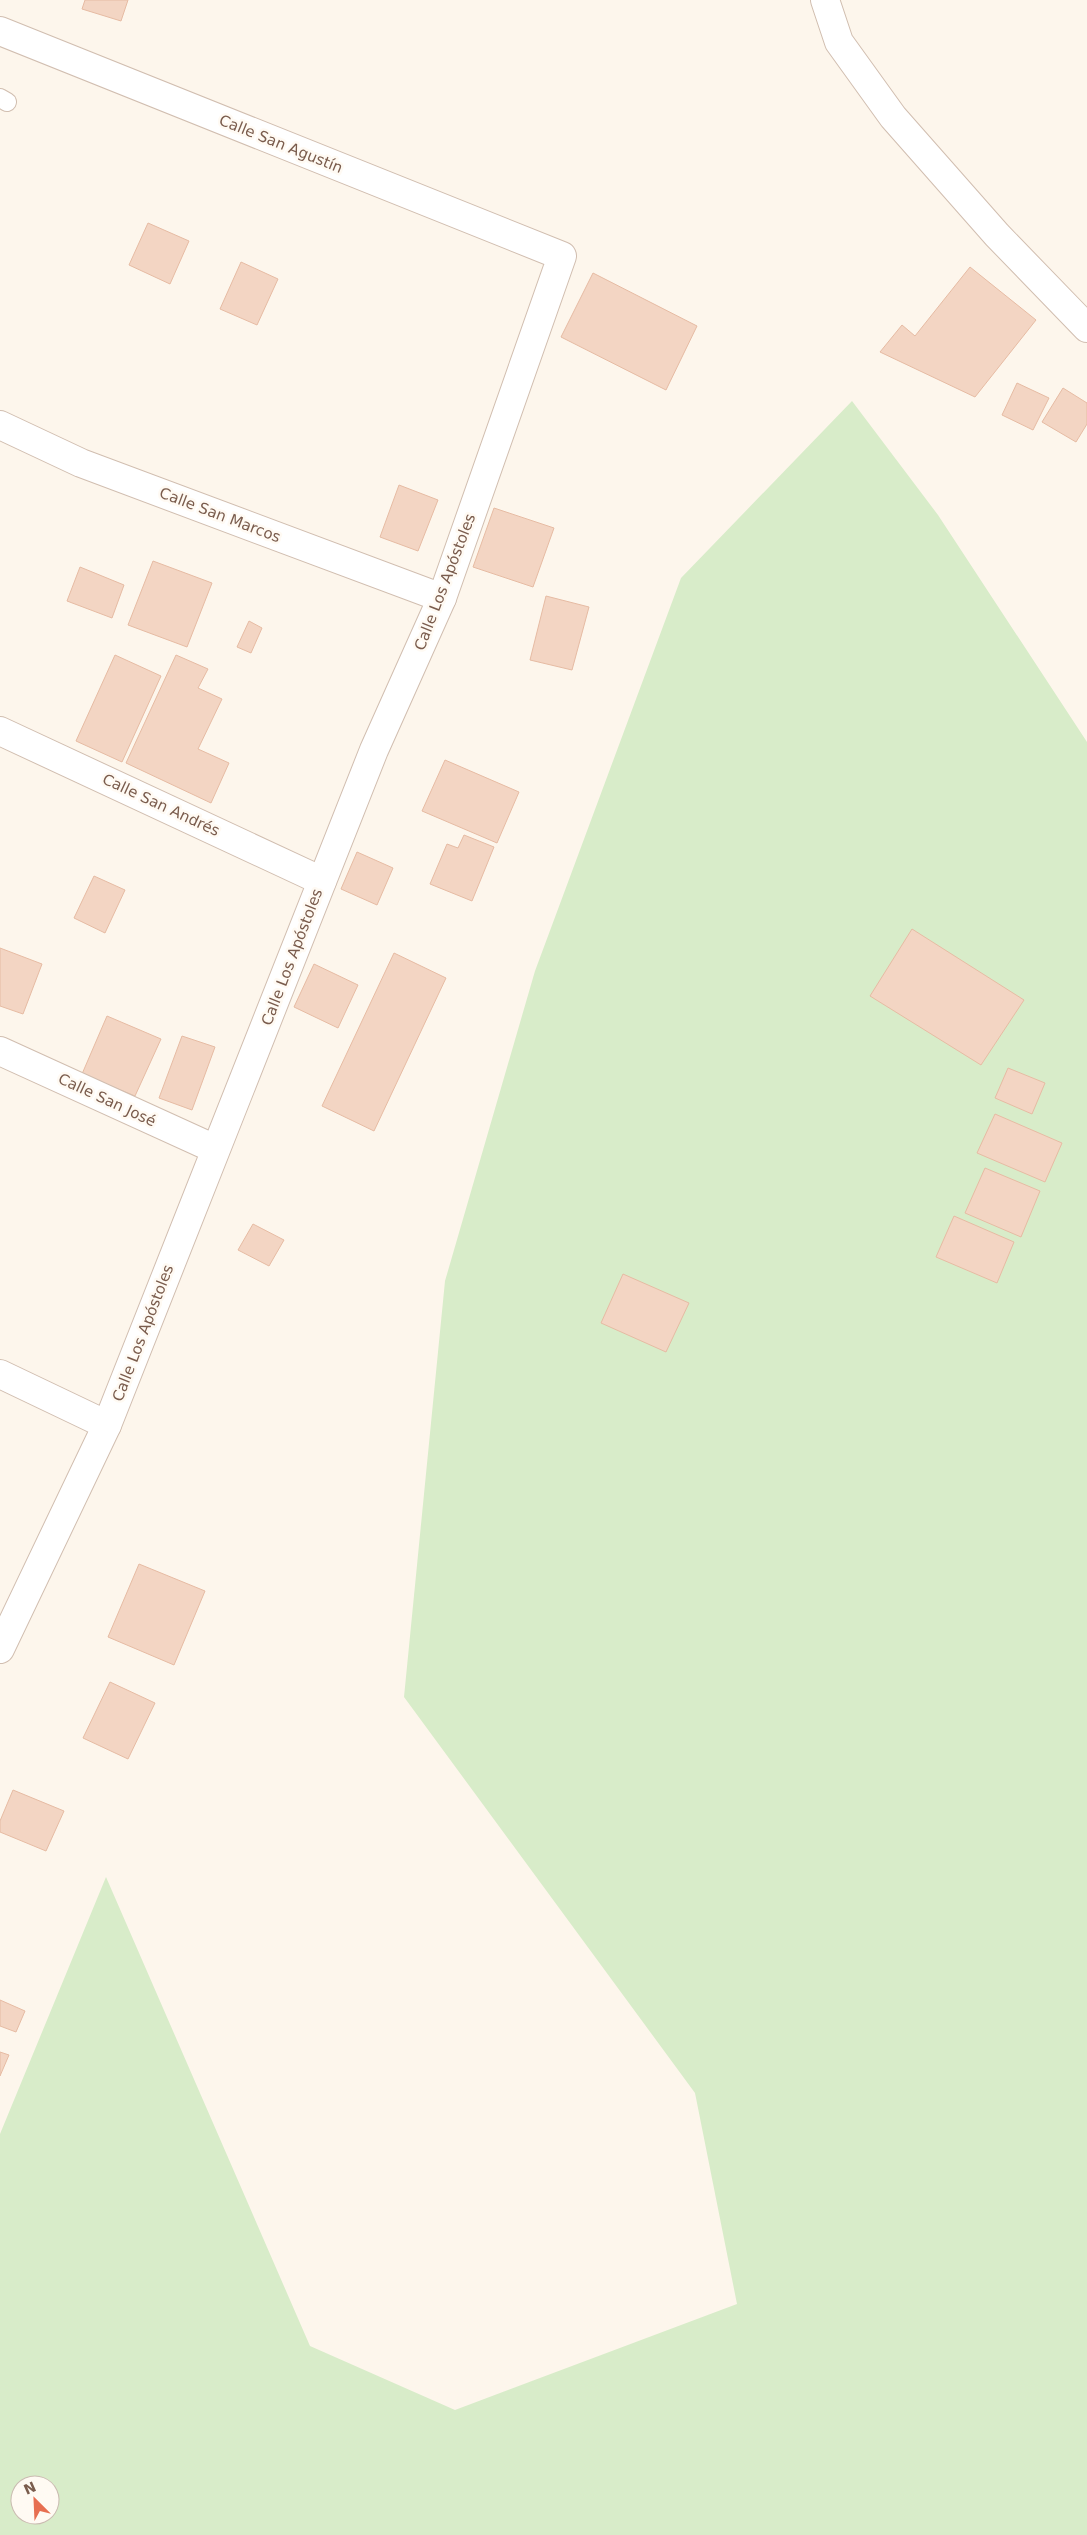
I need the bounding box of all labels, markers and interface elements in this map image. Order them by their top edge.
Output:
street label: Calle San Agustín [217,111,345,177]
street label: Calle San Marcos [157,484,283,546]
street label: Calle Los Apóstoles [411,511,479,653]
street label: Calle San Andrés [100,770,223,840]
street label: Calle Los Apóstoles [258,886,326,1028]
street label: Calle San José [55,1070,159,1130]
street label: Calle Los Apóstoles [109,1262,177,1404]
north arrow [10,2475,60,2525]
text: N [21,2478,38,2498]

